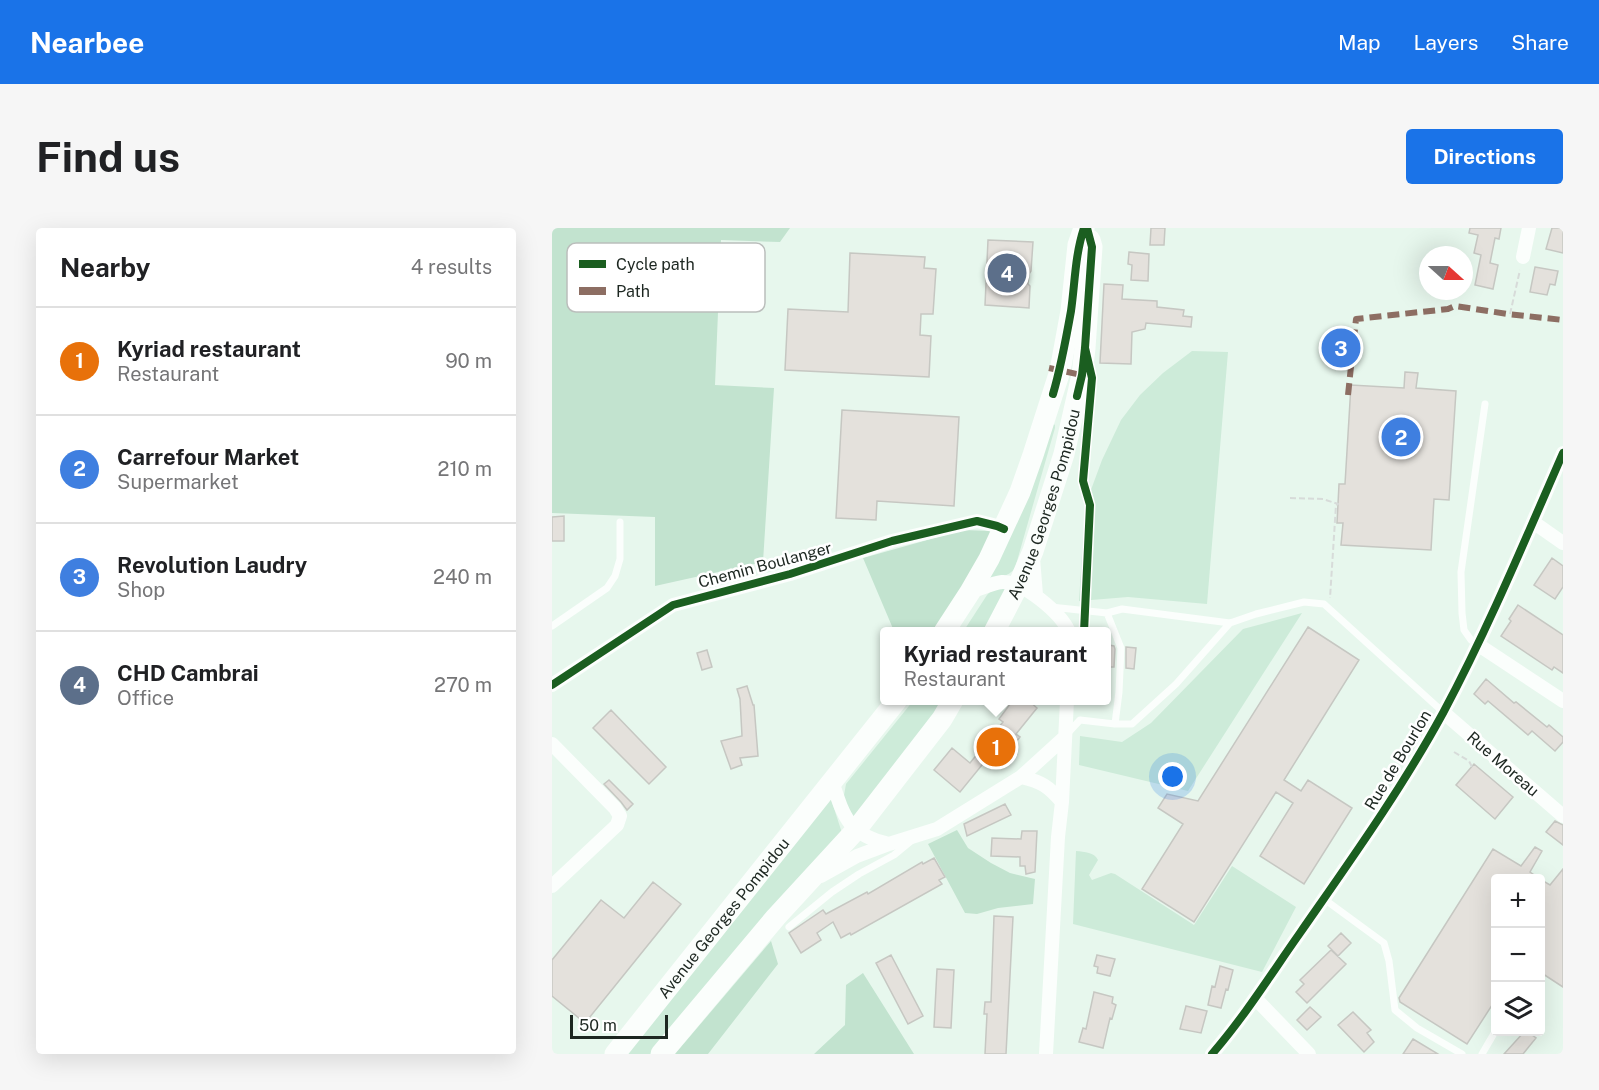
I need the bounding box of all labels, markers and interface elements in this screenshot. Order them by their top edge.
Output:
text: Nearbee [30,26,144,59]
text: Map [1338,30,1381,55]
text: Layers [1414,30,1478,55]
text: Share [1511,30,1569,55]
button: Directions [1406,129,1563,184]
text: Find us [36,132,180,181]
legend [567,243,765,312]
north arrow [1419,246,1473,300]
pin: 4 [988,250,1026,296]
text: Nearby [60,252,150,283]
text: 4 results [411,255,492,279]
text: Cycle path [616,255,695,274]
text: Path [616,282,650,301]
pin: 3 [1322,326,1360,370]
text: Kyriad restaurant [117,336,301,362]
text: 1 [75,349,84,373]
text: 90 m [445,349,492,373]
text: Restaurant [117,362,219,386]
street label: Avenue Georges Pompidou [1003,407,1083,603]
pin: 2 [1382,414,1420,460]
text: Carrefour Market [117,444,299,470]
text: 2 [73,457,86,481]
text: 210 m [438,457,492,481]
text: Supermarket [117,470,239,494]
street label: Chemin Boulanger [696,538,834,592]
text: Revolution Laudry [117,552,307,578]
text: 3 [73,565,86,589]
text: 240 m [433,565,492,589]
text: Shop [117,578,165,602]
popup [880,627,1111,705]
text: Kyriad restaurant [904,641,1087,667]
text: CHD Cambrai [117,660,259,686]
text: Restaurant [904,667,1006,691]
text: 4 [73,673,86,697]
text: 270 m [434,673,492,697]
text: Office [117,686,174,710]
street label: Rue de Bourlon [1361,707,1435,813]
pin: 1 [976,724,1016,770]
street label: Rue Moreau [1463,728,1543,800]
your location [1158,762,1187,791]
street label: Avenue Georges Pompidou [654,834,793,1002]
map controls [1491,874,1545,1036]
button: + [1491,874,1545,928]
button: − [1491,928,1545,982]
button: layers [1491,982,1545,1036]
scale bar [570,1012,668,1040]
text: 50 m [579,1016,617,1035]

